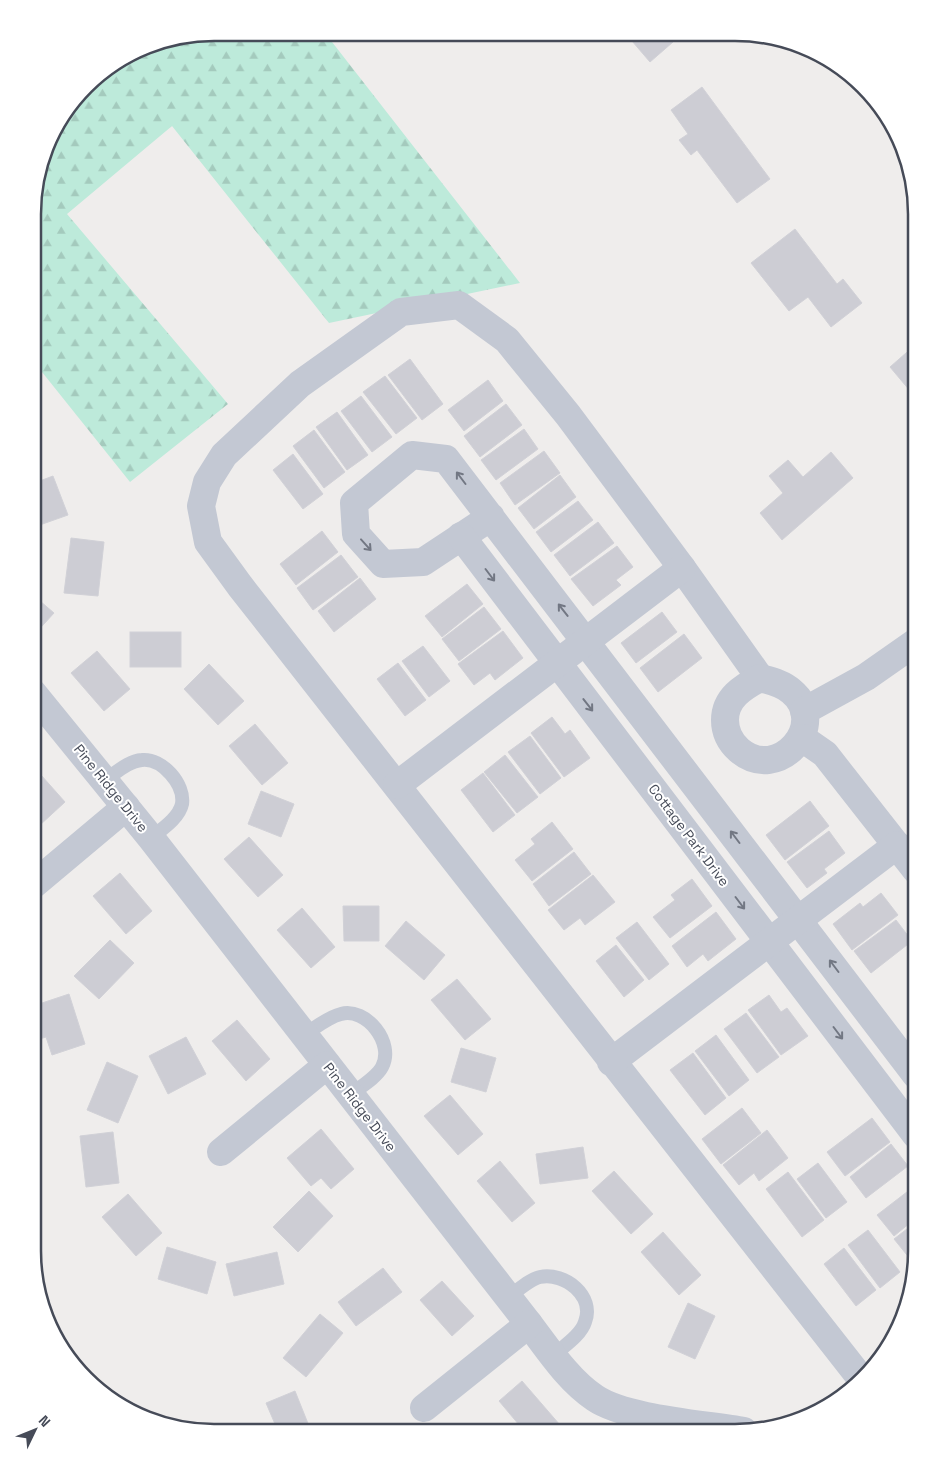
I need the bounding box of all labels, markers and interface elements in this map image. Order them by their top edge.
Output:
one-way arrow [456,471,466,485]
one-way arrow [360,538,372,551]
one-way arrow [485,568,495,582]
one-way arrow [557,604,568,617]
one-way arrow [583,698,594,711]
street label: Pine Ridge Drive [70,740,152,836]
street label: Cottage Park Drive [645,780,733,890]
one-way arrow [730,831,741,844]
one-way arrow [735,896,746,909]
one-way arrow [829,959,839,973]
one-way arrow [833,1026,844,1039]
street label: Pine Ridge Drive [320,1059,400,1155]
north arrow [10,1405,60,1455]
text: N [35,1412,54,1431]

